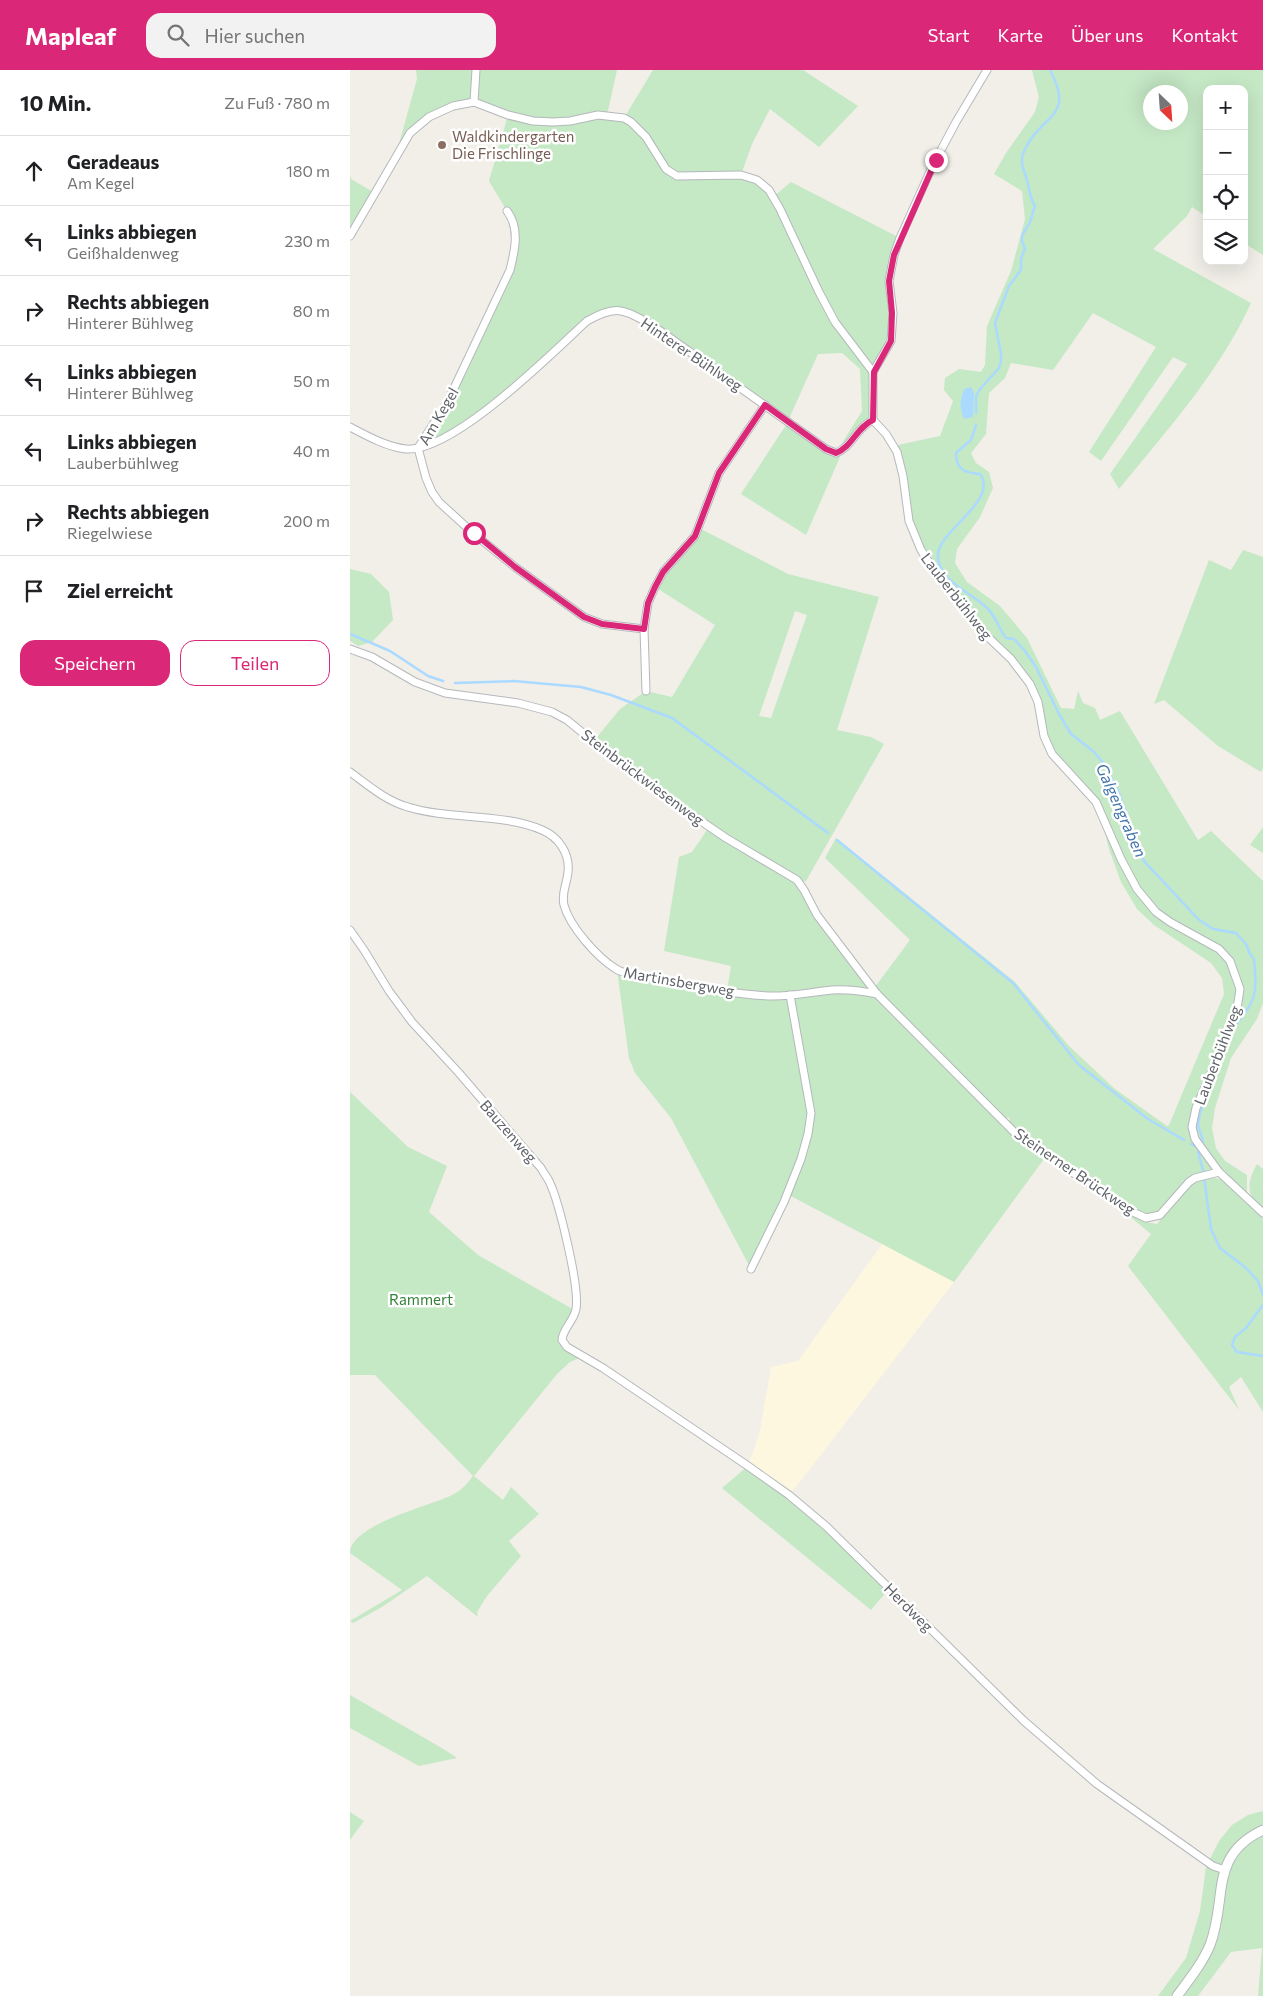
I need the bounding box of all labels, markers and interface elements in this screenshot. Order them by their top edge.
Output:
search box [146,13,496,58]
text: Mapleaf [25,21,116,50]
icon: search [164,21,192,49]
text: Hier suchen [204,24,305,47]
text: Start [928,24,970,46]
text: Karte [998,24,1043,46]
text: Über uns [1071,24,1144,46]
text: Kontakt [1172,24,1238,46]
north arrow [1143,85,1188,130]
map controls [1203,85,1248,265]
button: + [1203,85,1248,130]
text: 10 Min. [20,90,91,115]
text: Zu Fuß · 780 m [224,93,330,112]
place label: Waldkindergarten Die Frischlinge [452,127,574,162]
button: − [1203,130,1248,175]
marker: Waldkindergarten Die Frischlinge [436,139,448,151]
route end [925,149,948,172]
text: Geradeaus [67,150,159,173]
icon: ahead [20,157,48,185]
text: 180 m [286,161,330,180]
text: Am Kegel [67,173,135,192]
button: locate [1203,175,1248,220]
text: Links abbiegen [67,220,197,243]
button: layers [1203,220,1248,265]
icon: left [20,227,48,255]
text: 230 m [285,231,330,250]
text: Geißhaldenweg [67,243,179,262]
text: Rechts abbiegen [67,290,209,313]
icon: right [20,297,48,325]
text: 80 m [293,301,330,320]
text: Hinterer Bühlweg [67,313,193,332]
street label: Hinterer Bühlweg [638,313,746,395]
text: Links abbiegen [67,360,197,383]
icon: left [20,367,48,395]
text: 50 m [293,371,330,390]
text: Hinterer Bühlweg [67,383,193,402]
street label: Am Kegel [414,384,462,448]
text: Links abbiegen [67,430,197,453]
icon: left [20,437,48,465]
text: 40 m [293,441,330,460]
text: Lauberbühlweg [67,453,179,472]
text: Rechts abbiegen [67,500,209,523]
icon: right [20,507,48,535]
text: 200 m [283,511,330,530]
route start [463,522,486,545]
text: Riegelwiese [67,523,152,542]
street label: Lauberbühlweg [918,549,996,643]
icon: arrive [20,577,48,605]
text: Ziel erreicht [67,579,173,602]
button: Speichern [20,640,170,686]
button: Teilen [180,640,330,686]
street label: Steinbrückwiesenweg [578,725,708,829]
water label: Galgengraben [1093,760,1151,860]
street label: Martinsbergweg [622,962,736,1000]
street label: Lauberbühlweg [1190,1003,1244,1107]
street label: Bauzenweg [477,1096,541,1166]
street label: Steinerner Brückweg [1011,1124,1139,1218]
park label: Rammert [389,1290,453,1308]
street label: Herdweg [881,1579,937,1635]

